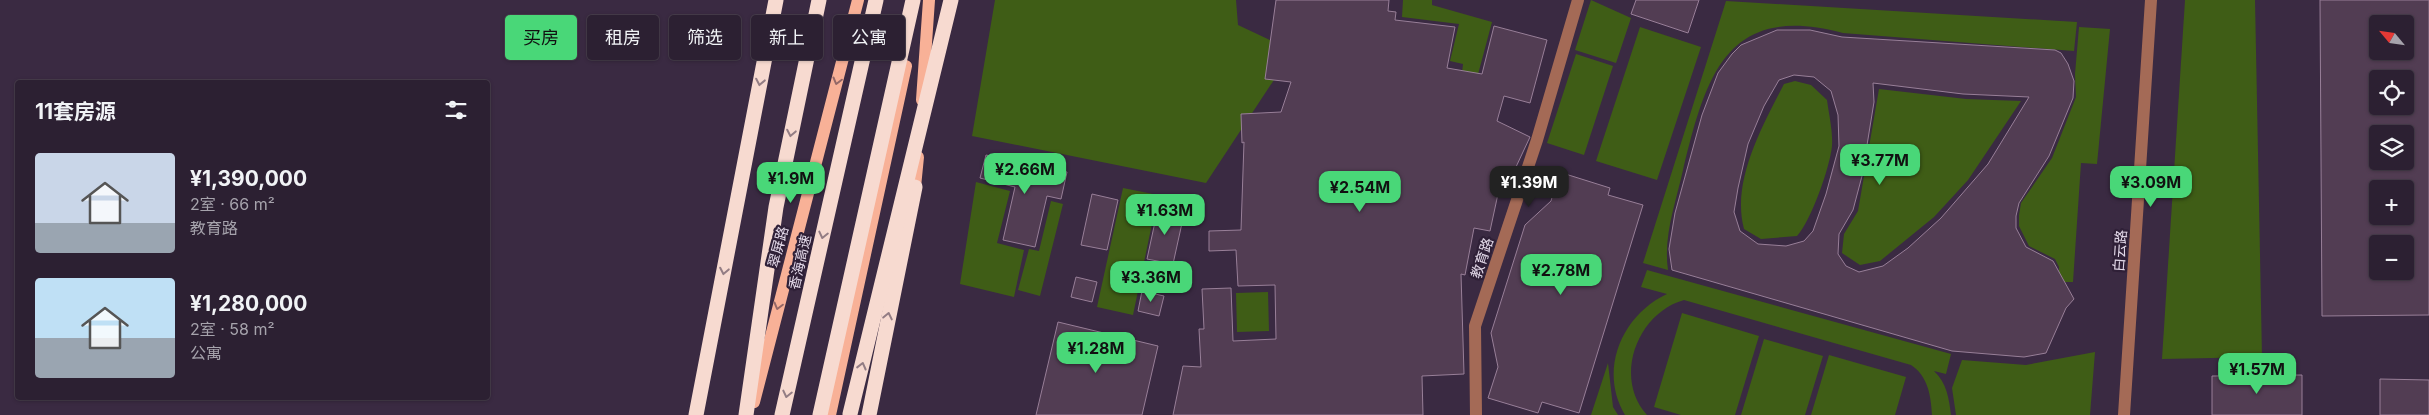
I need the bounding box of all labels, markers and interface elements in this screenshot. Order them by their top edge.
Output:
chip: 买房 [505,15,577,60]
chip: 租房 [587,15,659,60]
chip: 筛选 [669,15,741,60]
chip: 新上 [751,15,823,60]
chip: 公寓 [833,15,905,60]
north arrow [2369,15,2414,60]
map controls [2369,15,2414,280]
button: locate [2369,70,2414,115]
one-way arrow [832,77,843,86]
one-way arrow [755,78,765,87]
icon: filters [442,96,470,124]
text: 11套房源 [35,99,116,124]
button: layers [2369,125,2414,170]
one-way arrow [786,129,797,138]
pin: ¥3.77M [1839,144,1921,186]
text: ¥3.77M [1851,150,1909,170]
pin: ¥2.66M [984,152,1066,195]
text: ¥2.66M [995,159,1055,179]
pin: ¥1.9M [756,162,826,204]
text: ¥1,390,000 [190,166,307,191]
pin: ¥1.39M [1488,166,1570,208]
pin: ¥3.09M [2110,166,2192,208]
text: ¥1.9M [768,168,814,188]
pin: ¥2.54M [1319,170,1401,213]
text: ¥1.39M [1501,172,1557,192]
text: ¥3.09M [2121,172,2181,192]
icon: home [75,173,135,233]
text: ¥2.54M [1330,177,1390,197]
button: + [2369,180,2414,225]
text: 2室 · 66 m² [190,194,275,214]
pin: ¥1.63M [1124,194,1206,236]
text: ¥1.63M [1137,200,1193,220]
text: 教育路 [190,218,238,238]
street label: 翠屏路 [764,224,791,269]
street label: 白云路 [2110,229,2129,273]
one-way arrow [818,231,829,240]
street label: 香海高速 [785,233,814,291]
street label: 教育路 [1467,235,1496,280]
button: − [2369,235,2414,280]
pin: ¥2.78M [1520,254,1602,296]
pin: ¥3.36M [1110,260,1192,303]
text: ¥2.78M [1532,260,1590,280]
one-way arrow [719,266,729,275]
text: ¥3.36M [1121,267,1181,287]
text: ¥1,280,000 [190,291,307,316]
icon: home [75,298,135,358]
one-way arrow [774,302,784,310]
one-way arrow [882,311,893,320]
text: 2室 · 58 m² [190,319,275,339]
pin: ¥1.28M [1055,332,1137,374]
text: ¥1.28M [1068,338,1124,358]
text: 公寓 [190,343,222,363]
pin: ¥1.57M [2216,352,2298,395]
text: ¥1.57M [2229,359,2285,379]
one-way arrow [856,362,867,371]
one-way arrow [782,389,793,398]

